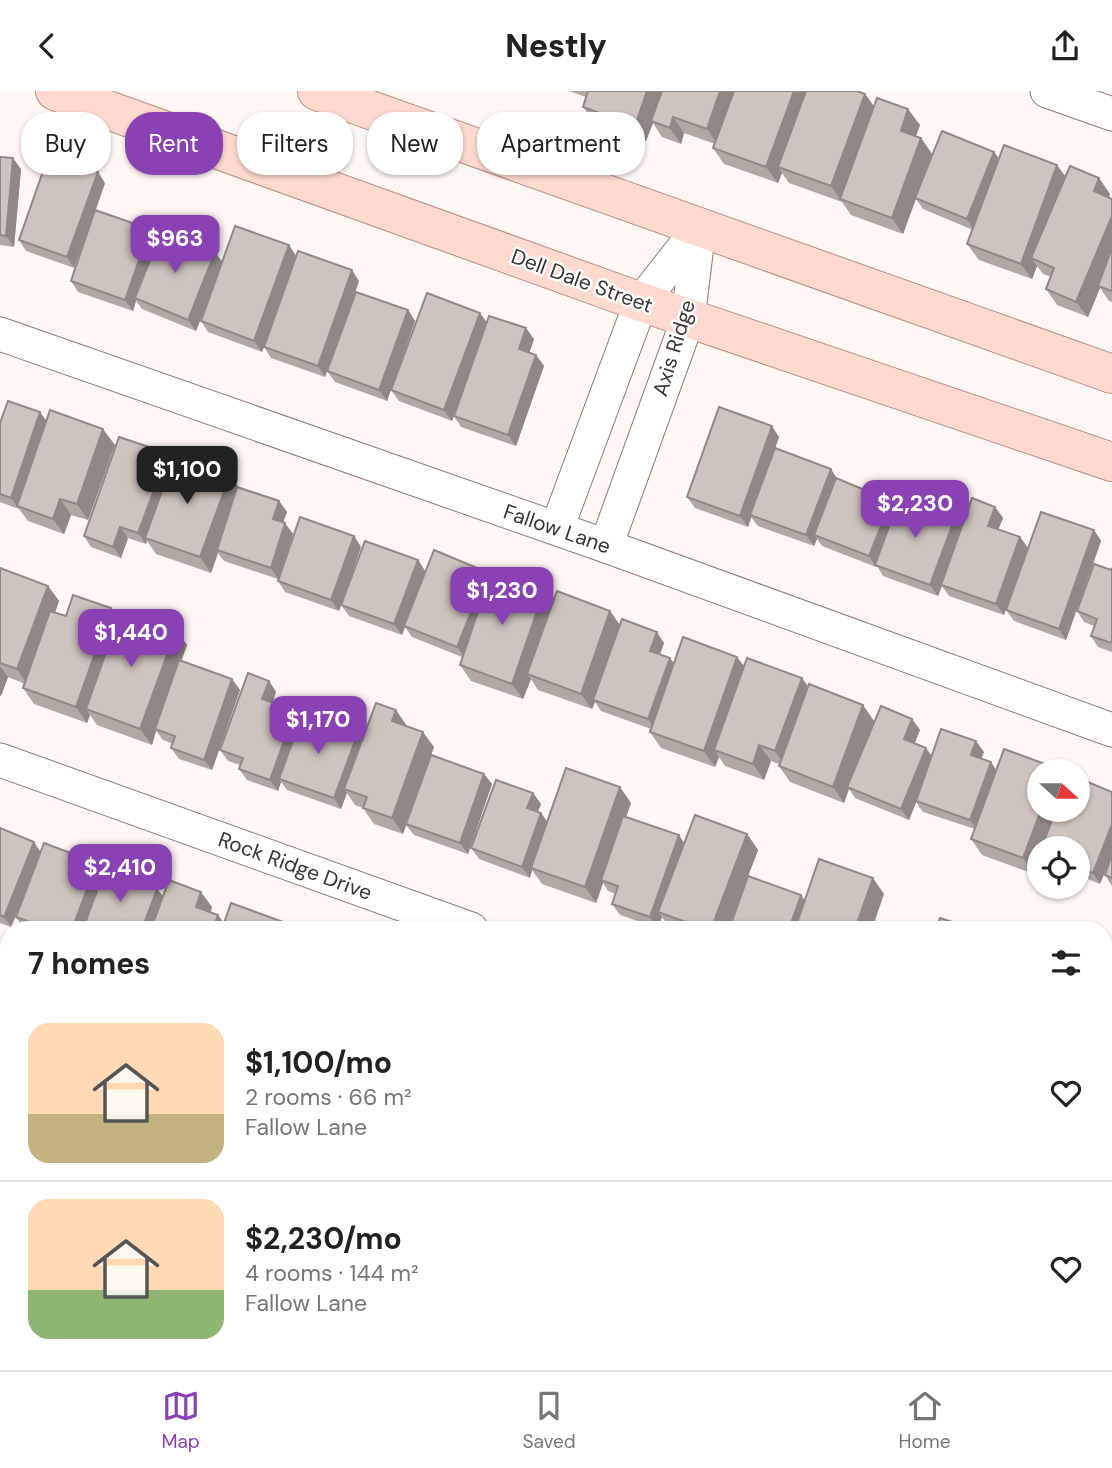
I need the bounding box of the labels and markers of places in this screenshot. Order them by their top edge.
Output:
pin: $963 [134,215,216,275]
pin: $1,100 [130,447,244,506]
pin: $2,230 [858,481,972,540]
pin: $1,230 [445,567,559,627]
pin: $1,440 [74,609,188,669]
pin: $1,170 [261,697,375,756]
pin: $2,410 [63,845,177,904]

